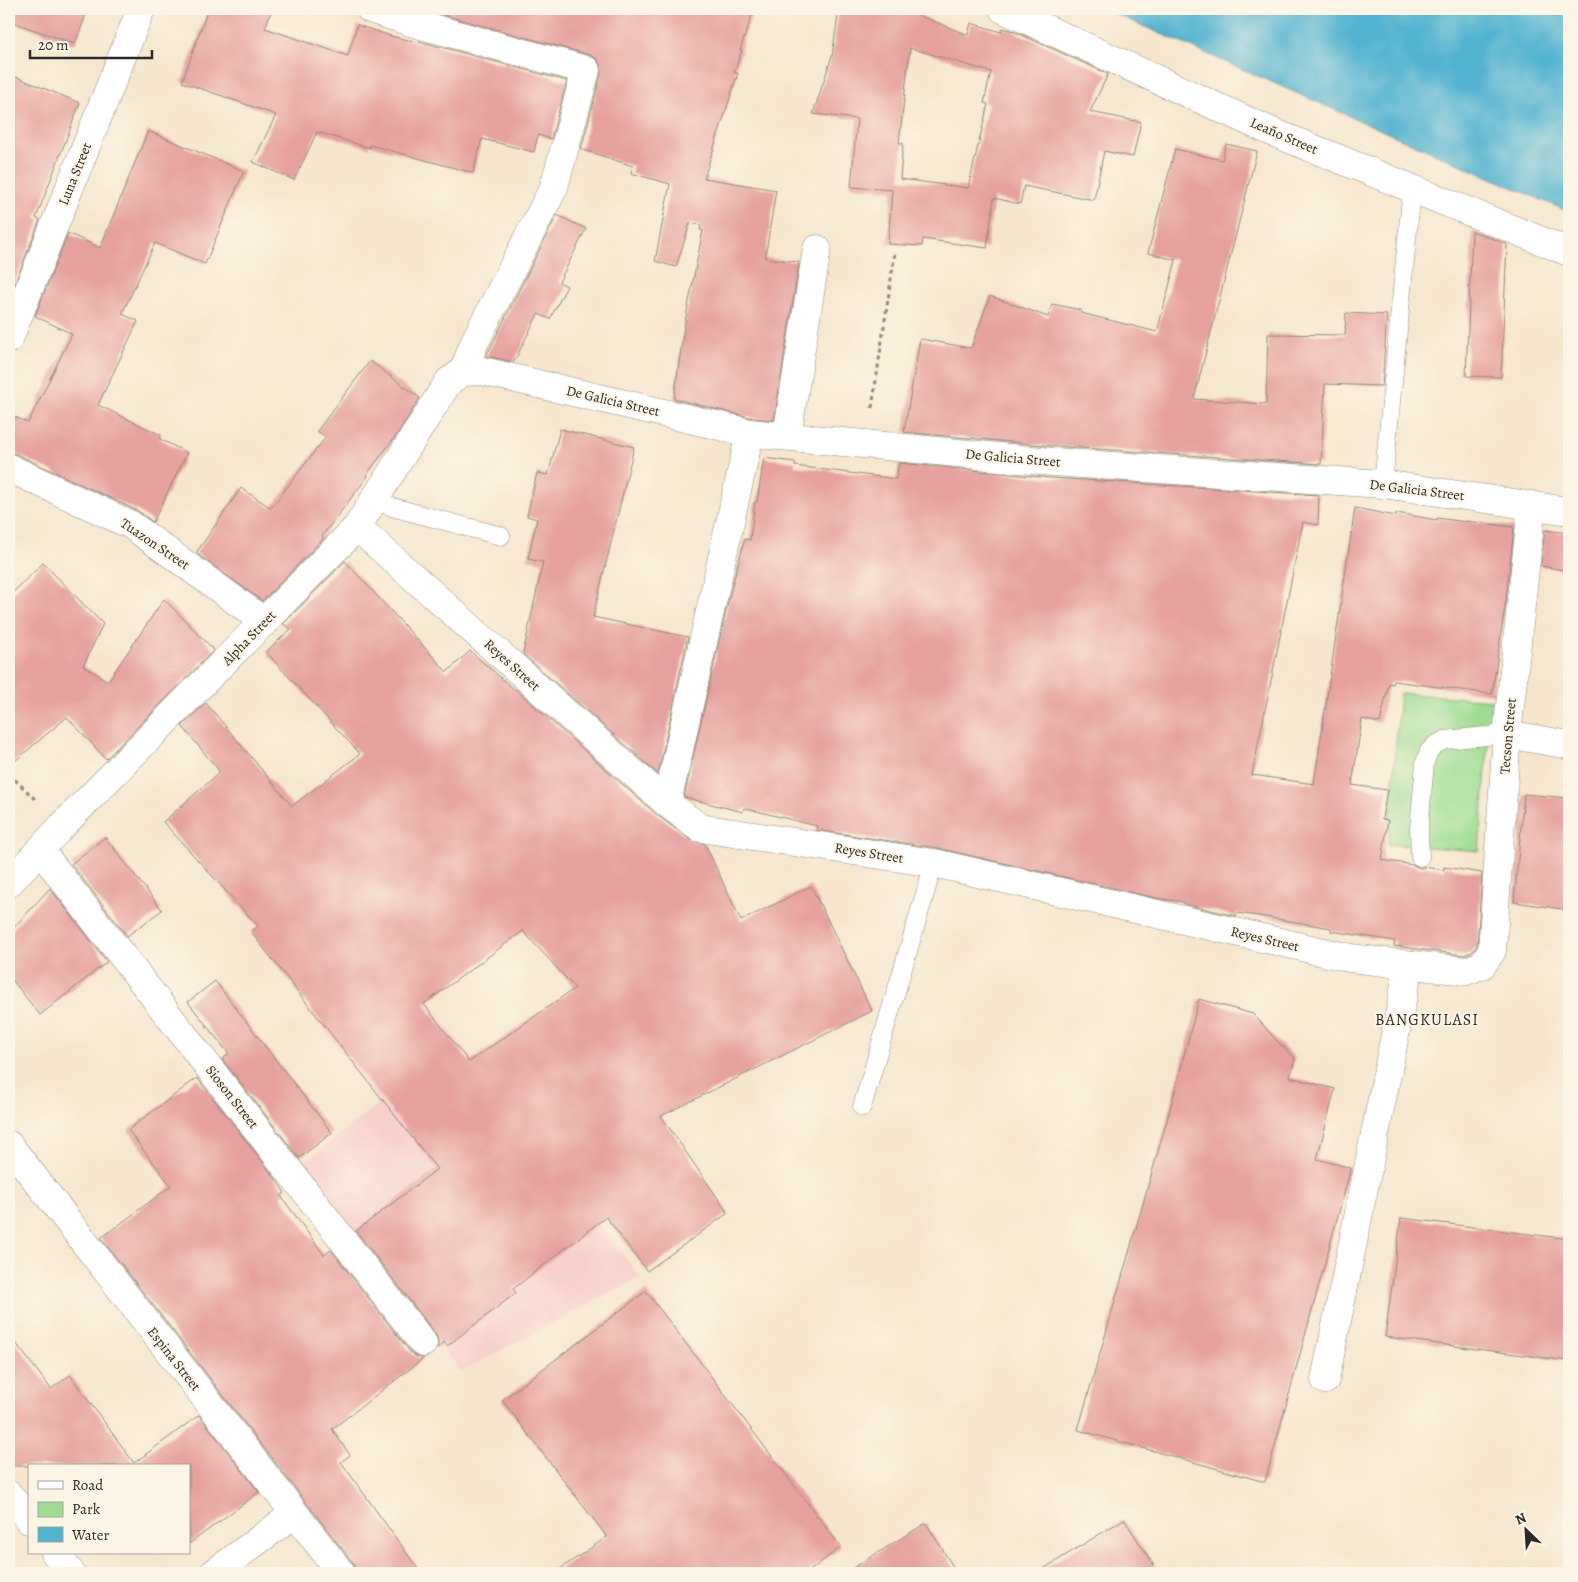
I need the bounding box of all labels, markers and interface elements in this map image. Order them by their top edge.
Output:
scale bar [30,28,152,60]
text: 20 m [38,35,69,55]
street label: Leaño Street [1247,113,1321,159]
street label: Luna Street [54,139,96,208]
street label: De Galicia Street [564,381,662,421]
street label: De Galicia Street [965,444,1062,472]
street label: De Galicia Street [1368,475,1466,505]
street label: Tuazon Street [117,514,194,574]
street label: Alpha Street [217,606,280,670]
street label: Reyes Street [480,635,544,696]
street label: Tecson Street [1495,697,1521,775]
street label: Reyes Street [833,838,905,868]
street label: Reyes Street [1229,922,1301,956]
district label: BANGKULASI [1375,1009,1479,1031]
street label: Sioson Street [201,1061,263,1133]
street label: Espina Street [143,1323,205,1395]
legend [28,1464,190,1554]
text: Road [72,1475,104,1495]
text: Park [72,1499,101,1519]
north arrow [1500,1504,1550,1554]
text: N [1512,1508,1529,1529]
text: Water [71,1525,109,1545]

